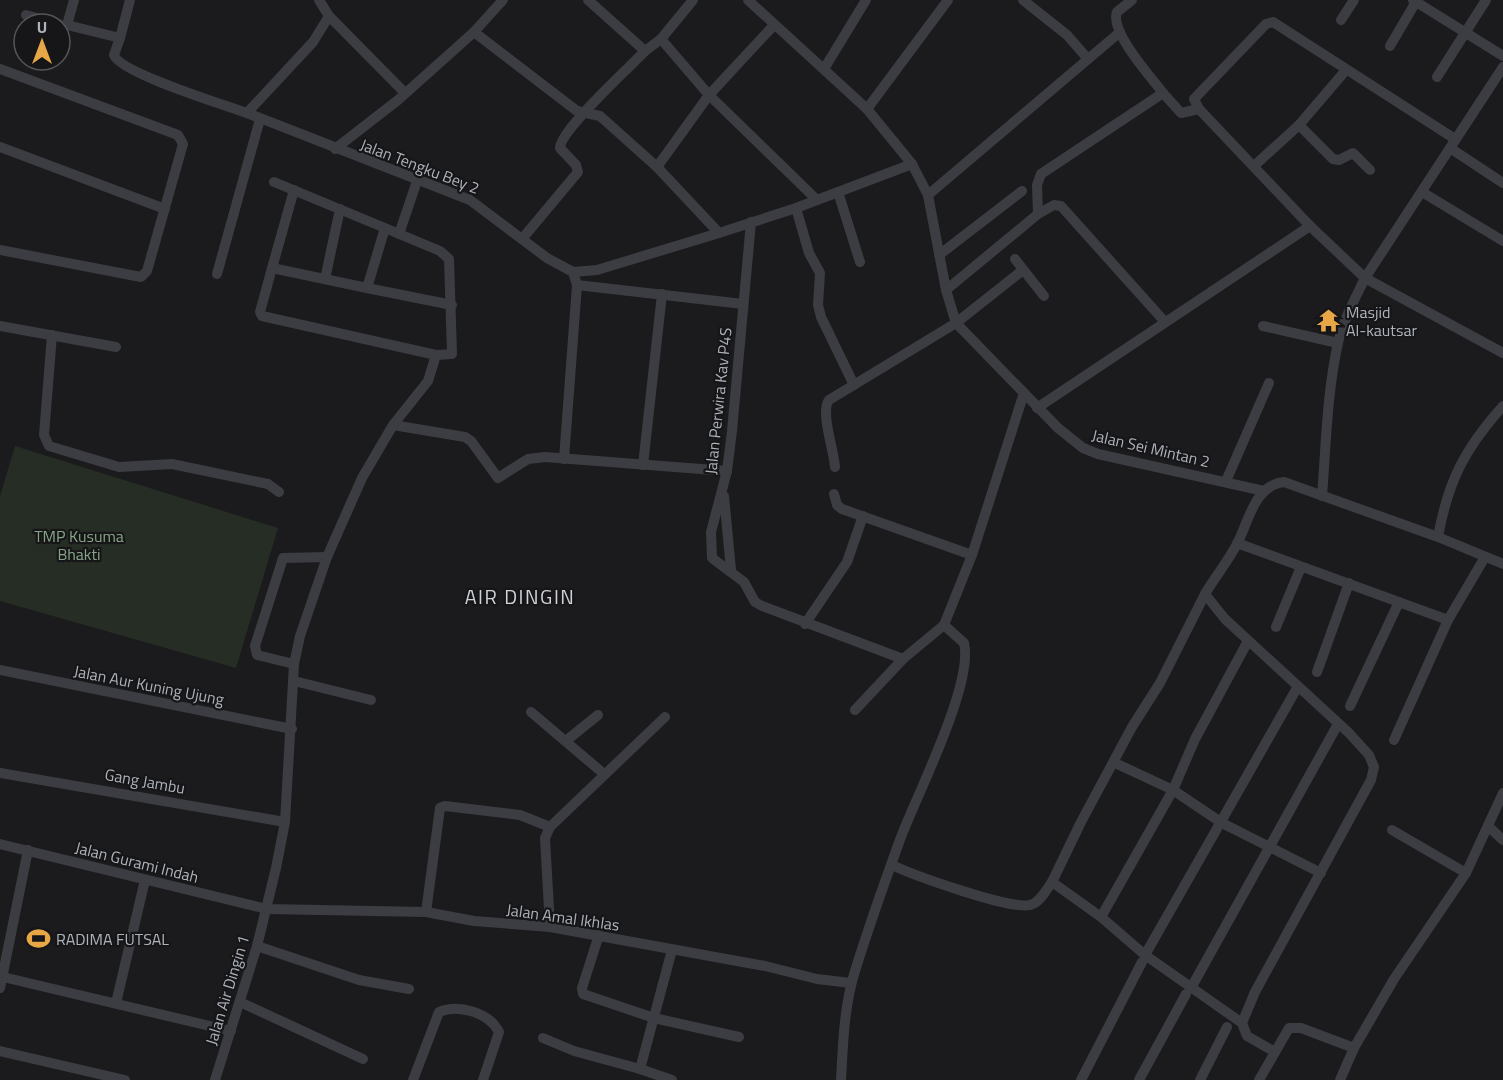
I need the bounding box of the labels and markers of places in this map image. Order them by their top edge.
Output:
place label: Masjid Al-kautsar [1346,300,1417,342]
temple icon: Masjid Al-kautsar [1315,308,1341,334]
sports icon: RADIMA FUTSAL [25,926,51,952]
place label: RADIMA FUTSAL [56,927,169,951]

